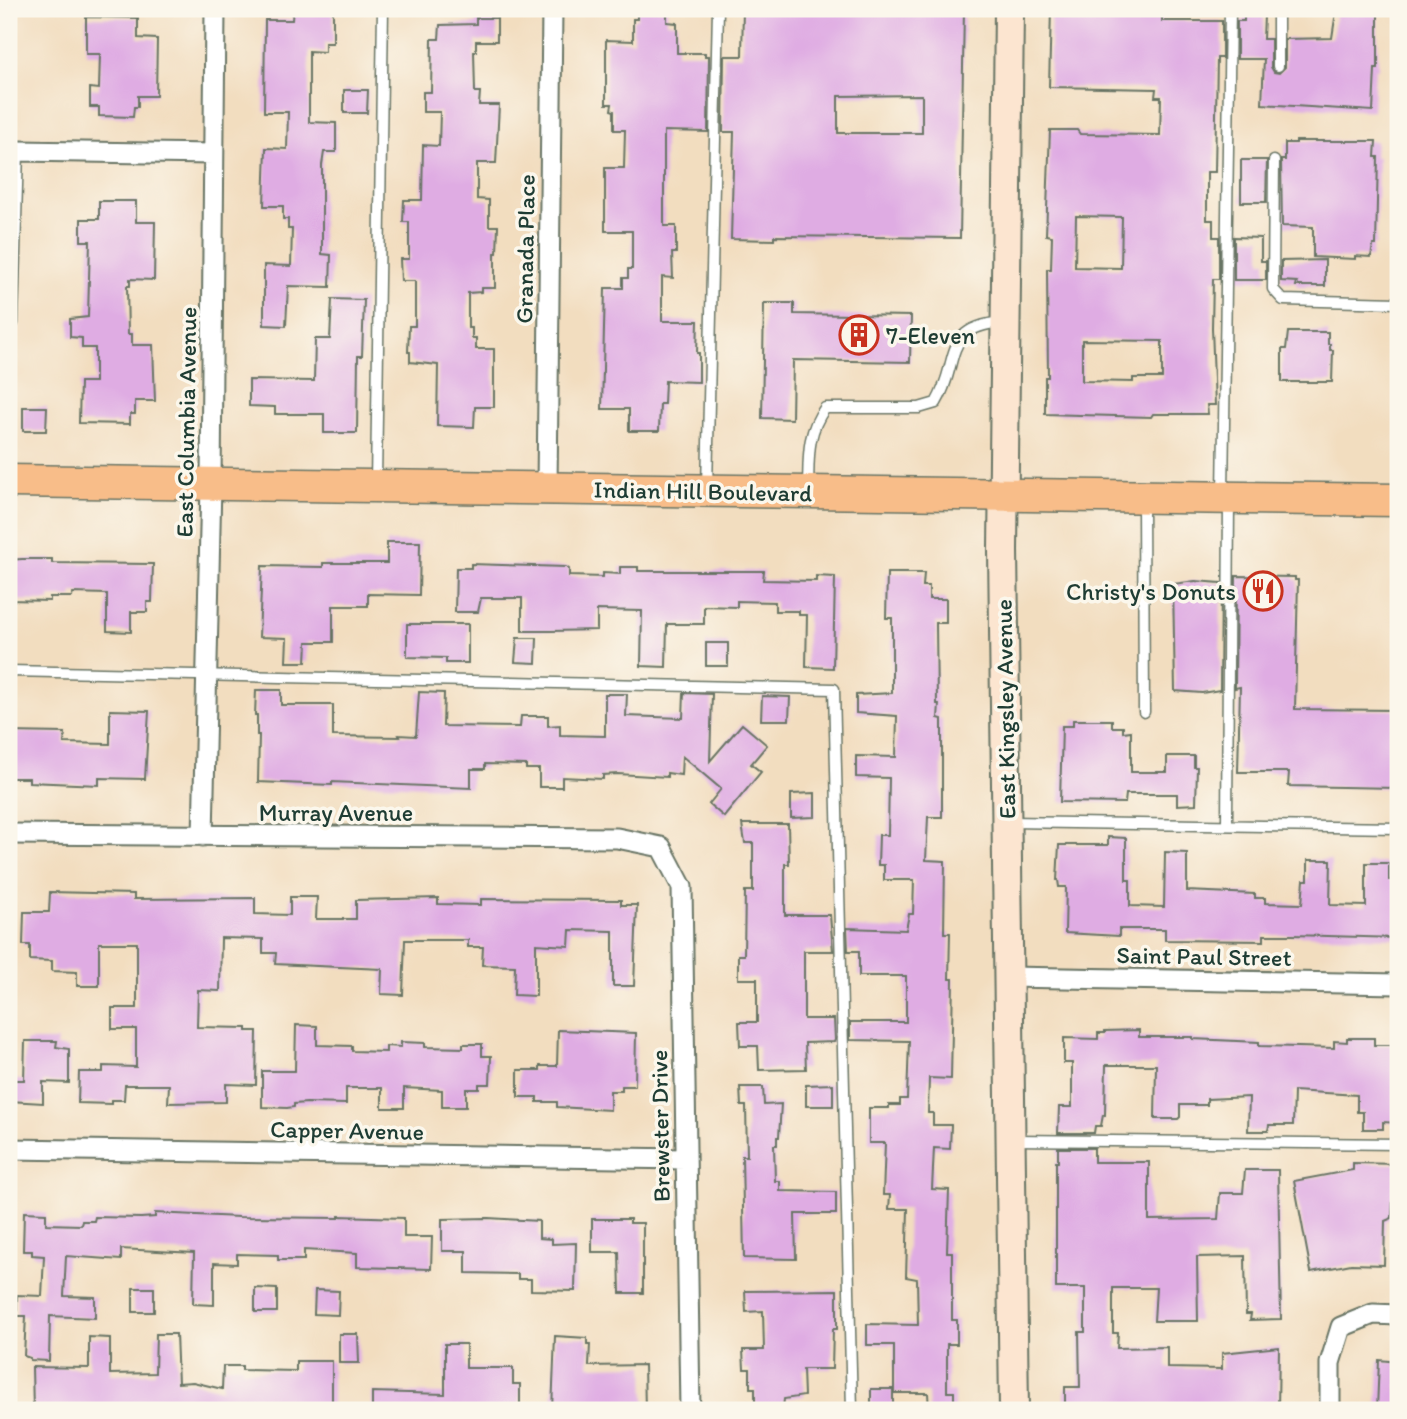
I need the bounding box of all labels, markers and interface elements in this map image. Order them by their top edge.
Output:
street label: Granada Place [509,174,541,324]
street label: East Columbia Avenue [169,306,203,538]
building icon: 7-Eleven [838,314,880,356]
place label: 7-Eleven [886,321,976,350]
street label: Indian Hill Boulevard [593,475,813,507]
restaurant icon: Christy's Donuts [1242,570,1284,612]
place label: Christy's Donuts [1066,577,1236,606]
street label: East Kingsley Avenue [989,599,1021,819]
street label: Murray Avenue [259,798,413,827]
street label: Saint Paul Street [1116,940,1292,972]
street label: Brewster Drive [644,1049,676,1203]
street label: Capper Avenue [270,1114,424,1146]

